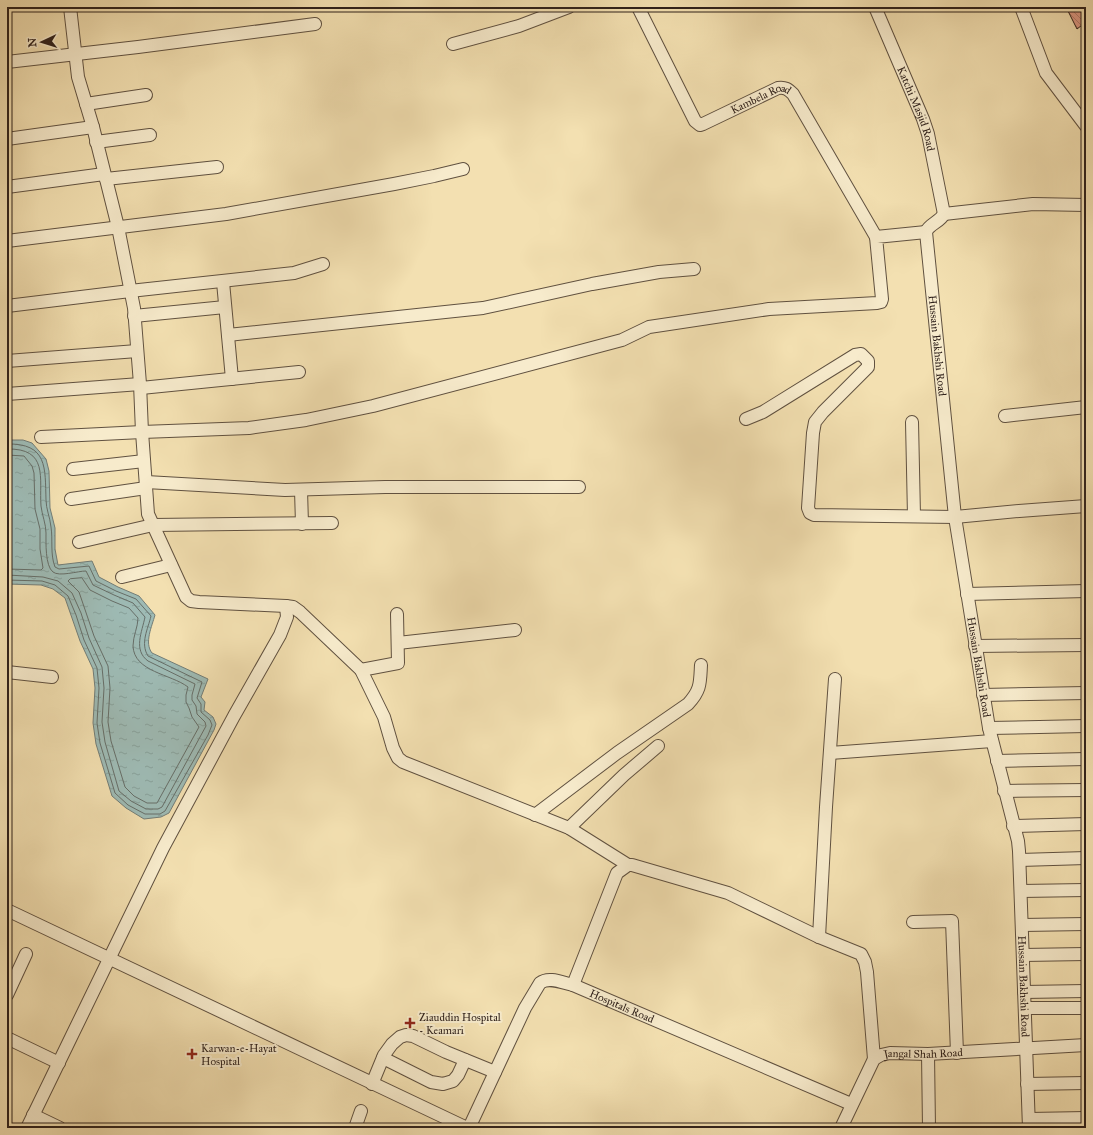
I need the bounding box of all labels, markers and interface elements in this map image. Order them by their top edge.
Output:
north arrow [22,22,62,62]
text: N [26,37,39,48]
street label: Katchi Masjid Road [894,65,937,153]
street label: Kambela Road [729,82,794,117]
street label: Hussain Bakhshi Road [925,295,949,397]
street label: Hussain Bakhshi Road [964,616,993,719]
street label: Hussain Bakhshi Road [1015,935,1032,1038]
street label: Hospitals Road [587,987,656,1026]
place label: Ziauddin Hospital - Keamari [419,1011,501,1037]
marker: Ziauddin Hospital - Keamari [404,1017,416,1029]
place label: Karwan-e-Hayat Hospital [201,1042,277,1068]
street label: Jangal Shah Road [882,1046,964,1062]
marker: Karwan-e-Hayat Hospital [186,1048,198,1060]

